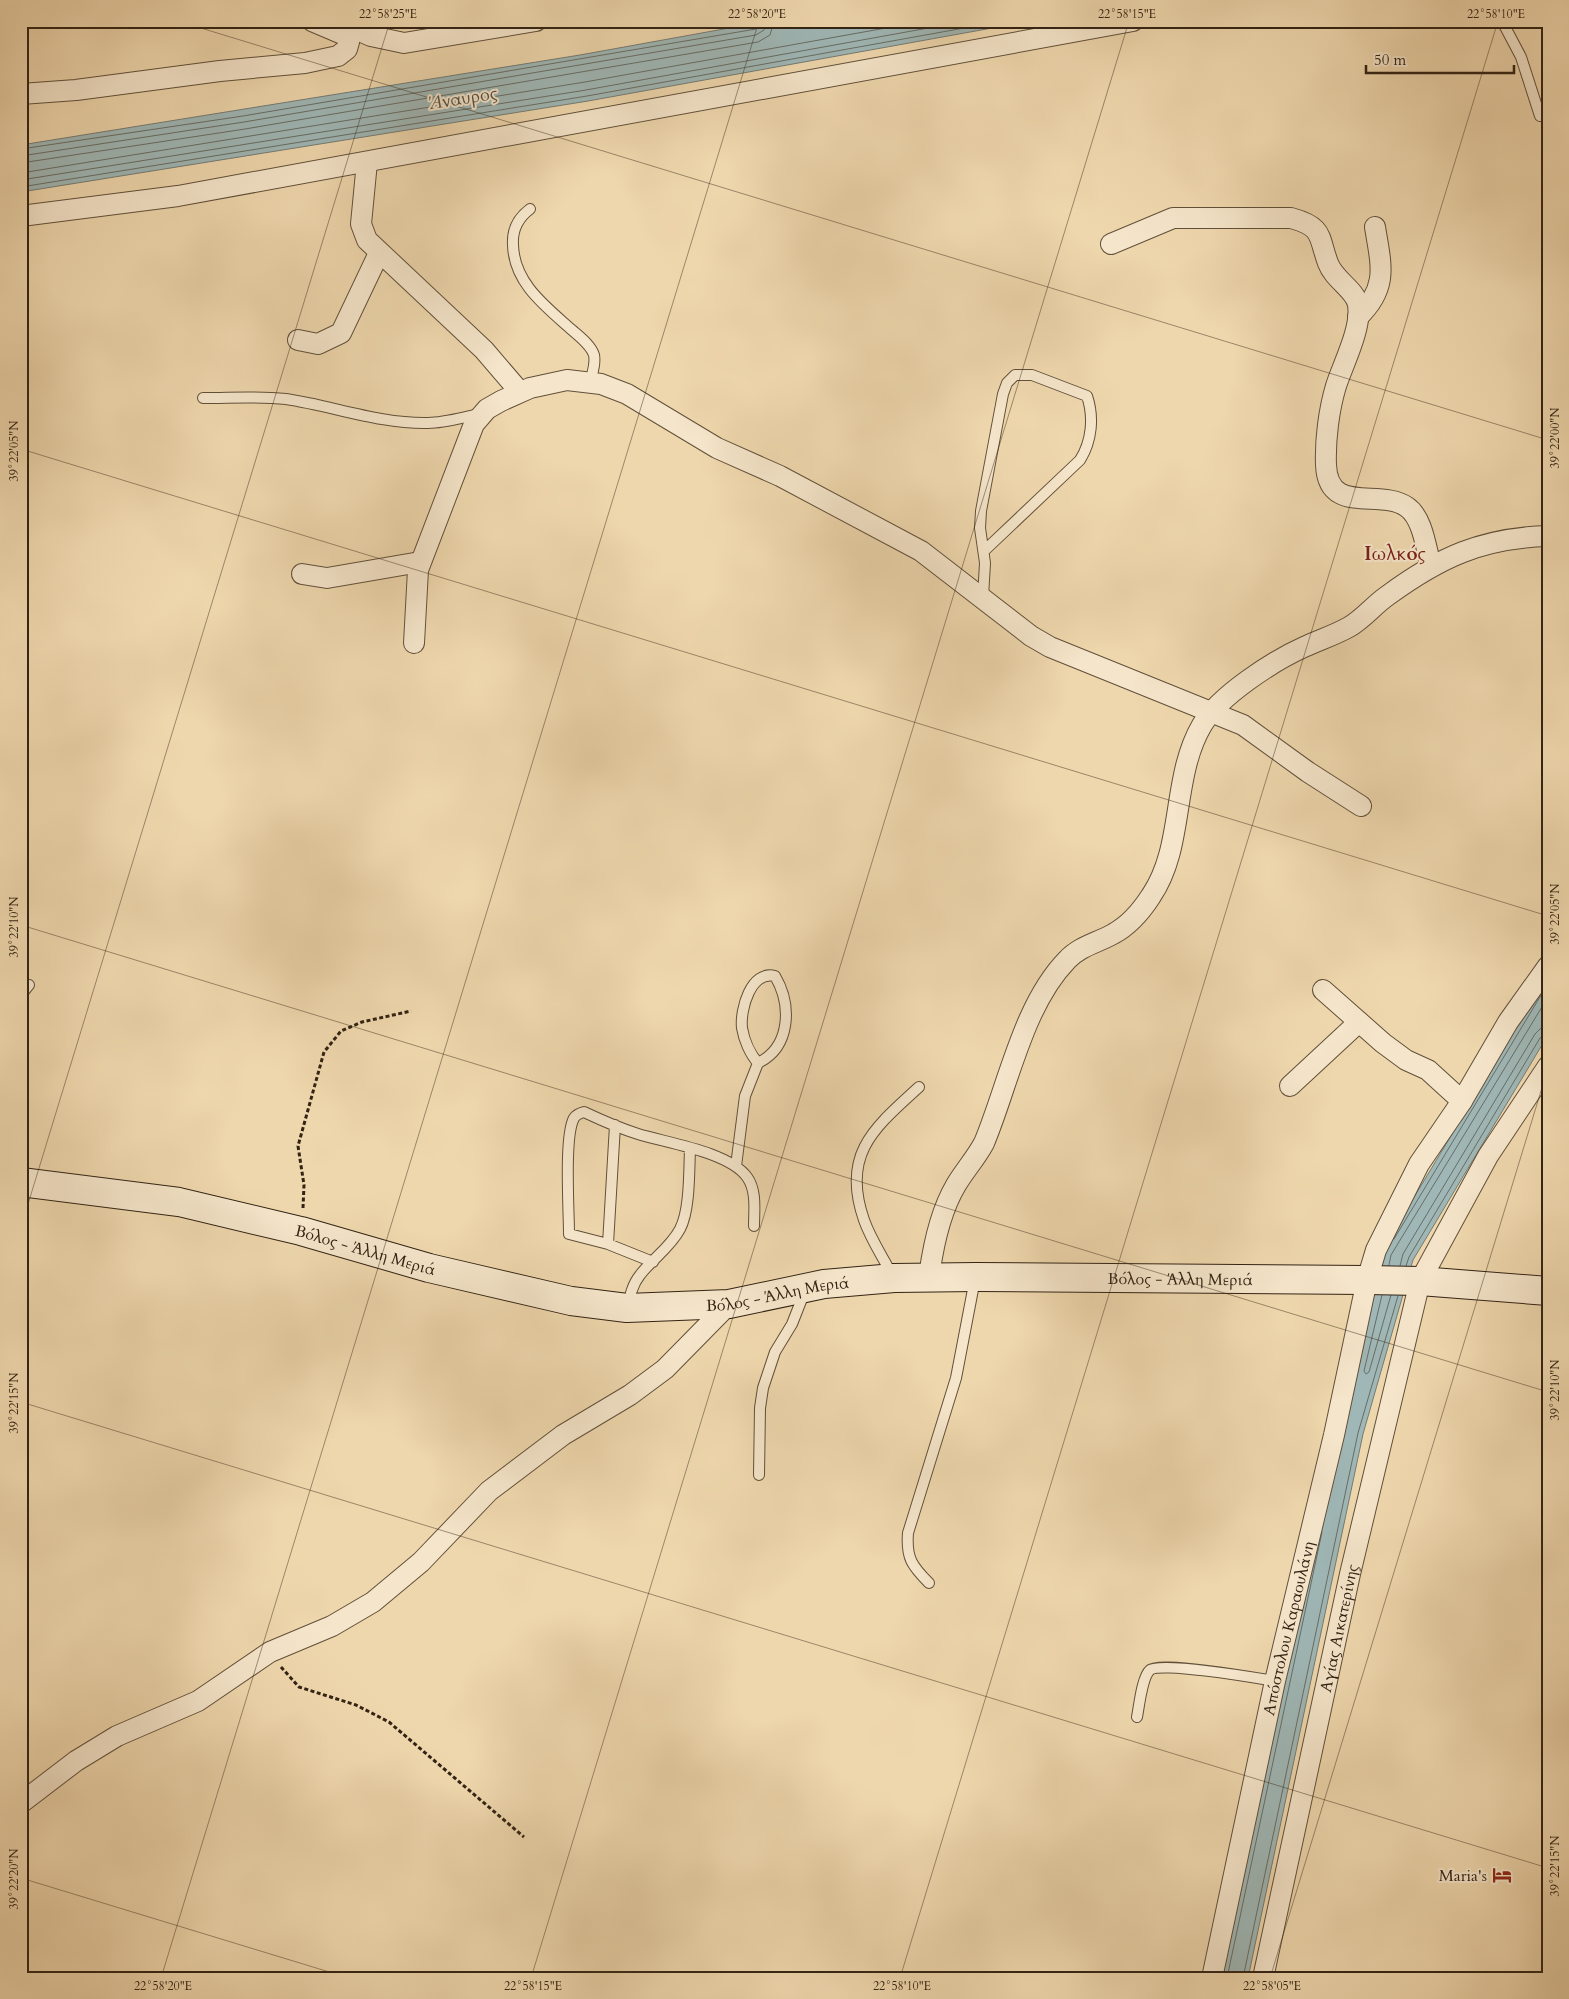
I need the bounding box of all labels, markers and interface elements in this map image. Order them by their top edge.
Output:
text: 22°58'25"E [359,6,417,22]
text: 22°58'20"E [728,6,786,22]
text: 22°58'15"E [1098,6,1156,22]
text: 22°58'10"E [1467,6,1525,22]
scale bar [1366,42,1514,74]
text: 50 m [1374,50,1406,70]
water label: Άναυρος [427,81,499,116]
text: 39°22'00"N [1547,407,1563,468]
text: 39°22'05"N [6,420,22,481]
district label: Ιωλκός [1364,541,1426,567]
text: 39°22'05"N [1547,883,1563,944]
text: 39°22'10"N [6,896,22,957]
street label: Βόλος - Άλλη Μεριά [293,1220,438,1281]
street label: Βόλος - Άλλη Μεριά [1107,1268,1253,1291]
street label: Βόλος - Άλλη Μεριά [706,1272,851,1317]
text: 39°22'10"N [1547,1359,1563,1420]
text: 39°22'15"N [6,1372,22,1433]
street label: Απόστολου Καραουλάνη [1258,1539,1320,1717]
street label: Αγίας Αικατερίνης [1315,1562,1364,1694]
text: 39°22'15"N [1547,1835,1563,1896]
text: 39°22'20"N [6,1848,22,1909]
hotel icon: Maria's [1491,1864,1513,1886]
place label: Maria's [1439,1865,1487,1887]
text: 22°58'20"E [134,1978,192,1994]
text: 22°58'15"E [504,1978,562,1994]
text: 22°58'10"E [873,1978,931,1994]
text: 22°58'05"E [1243,1978,1301,1994]

